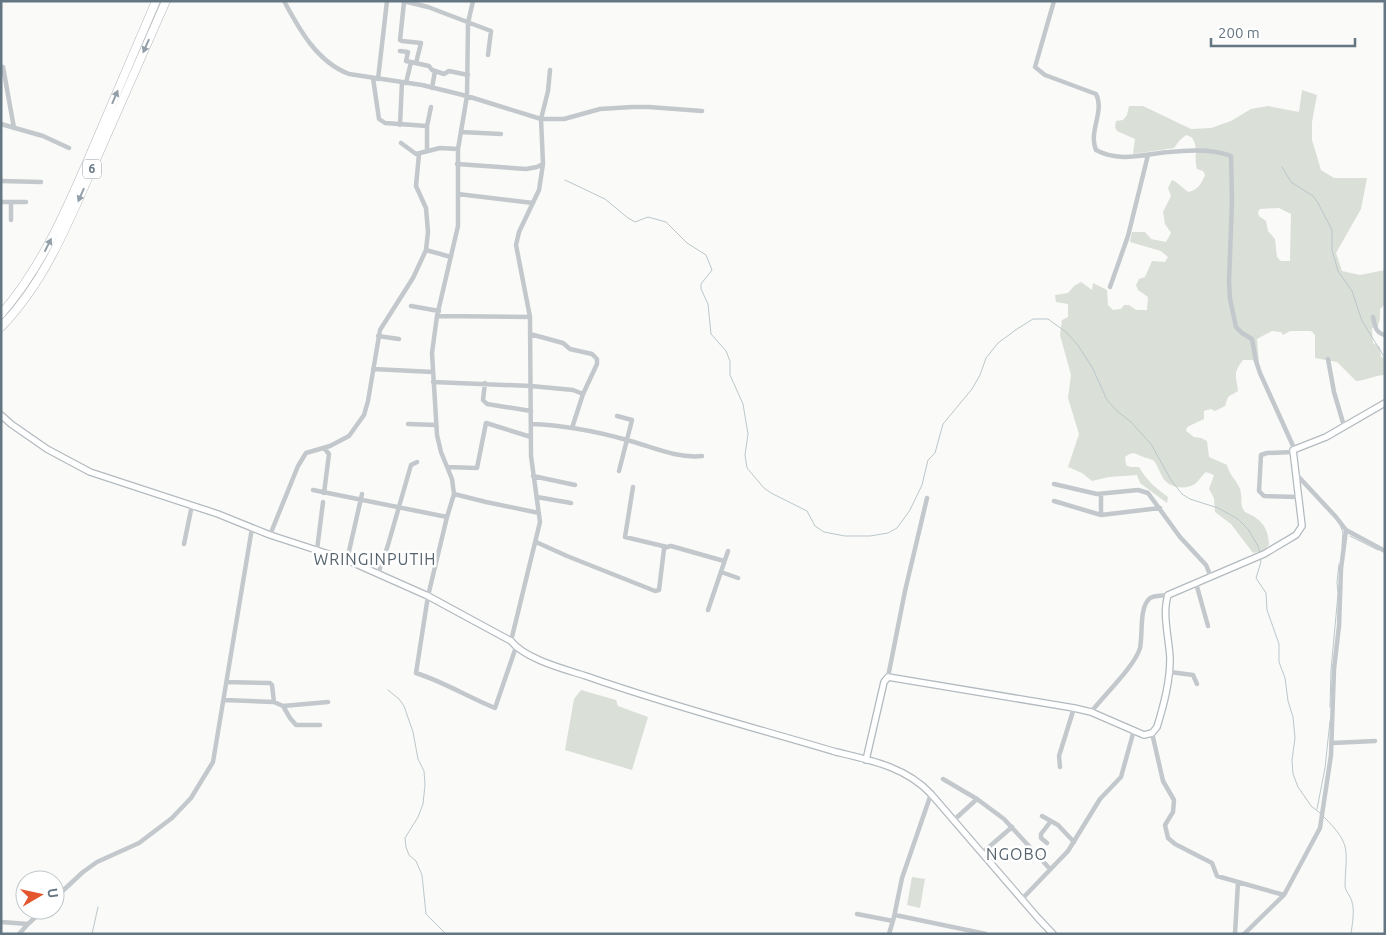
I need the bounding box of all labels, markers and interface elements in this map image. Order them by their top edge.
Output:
scale bar [1211,15,1355,47]
text: 200 m [1218,24,1260,41]
one-way arrow [141,39,149,53]
one-way arrow [111,90,119,104]
road number: 6 [83,160,101,178]
one-way arrow [76,188,84,202]
one-way arrow [44,238,52,252]
district label: WRINGINPUTIH [313,550,437,568]
district label: NGOBO [986,845,1048,863]
north arrow [15,870,65,920]
text: U [44,887,62,899]

